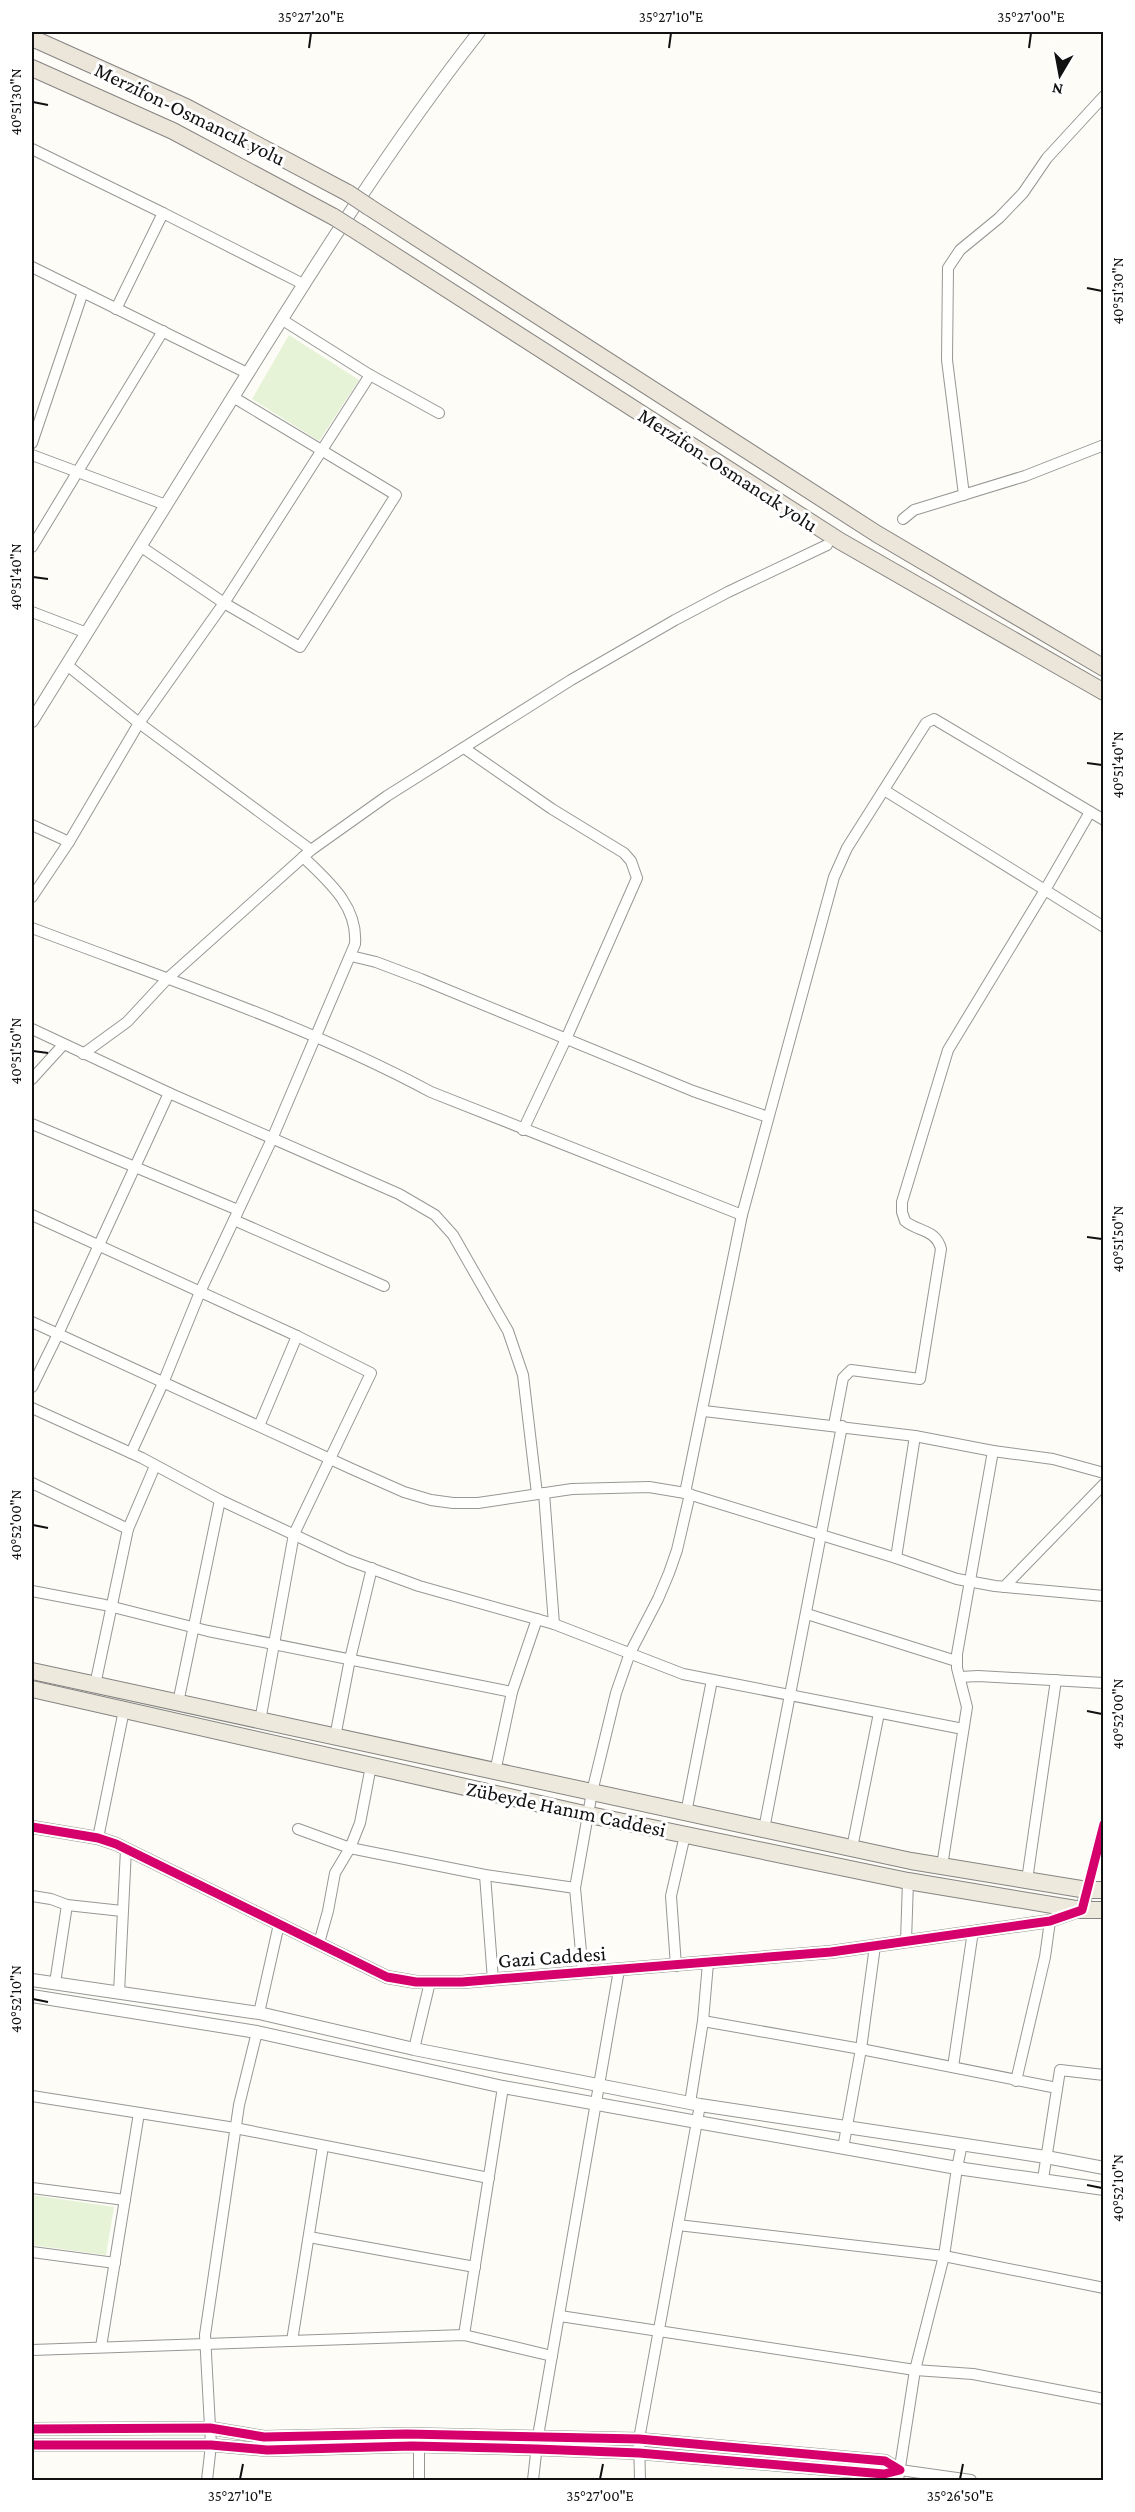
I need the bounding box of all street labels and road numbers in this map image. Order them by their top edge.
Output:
street label: Merzifon-Osmancık yolu [91,57,289,171]
street label: Merzifon-Osmancık yolu [634,403,822,537]
street label: Zübeyde Hanım Caddesi [464,1776,669,1842]
street label: Gazi Caddesi [497,1941,607,1973]

